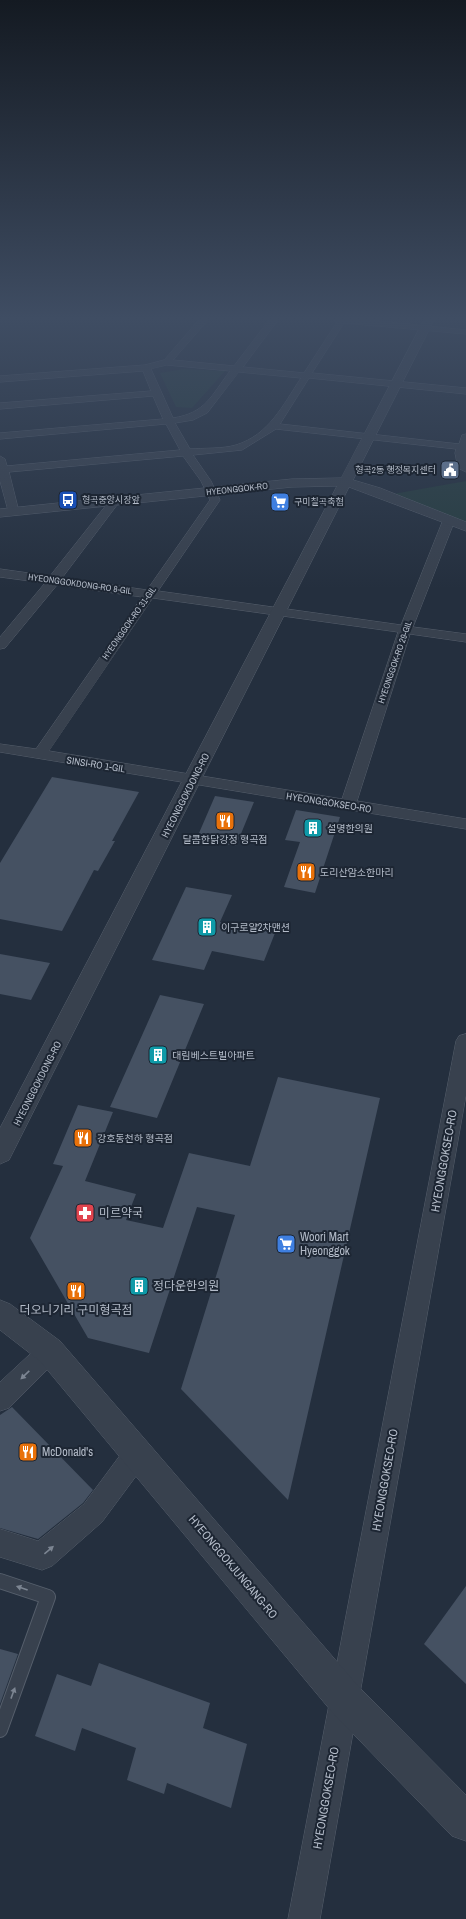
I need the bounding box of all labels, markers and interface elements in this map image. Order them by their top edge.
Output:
public building icon: 형곡2동 행정복지센터 [439,459,461,481]
place label: 형곡2동 행정복지센터 [355,464,436,476]
street label: HYEONGGOK-RO [206,480,269,498]
bus stop icon: 형곡중앙시장앞 [57,489,79,511]
supermarket icon: 구미칠곡축협 [269,491,291,513]
place label: 형곡중앙시장앞 [82,494,140,506]
place label: 구미칠곡축협 [294,496,344,508]
street label: HYEONGGOKDONG-RO 8-GIL [27,571,133,597]
street label: HYEONGGOK-RO 31-GIL [99,584,159,662]
street label: HYEONGGOK-RO 29-GIL [375,619,415,705]
street label: HYEONGGOKDONG-RO [158,751,212,840]
street label: SINSI-RO 1-GIL [66,753,127,776]
street label: HYEONGGOKSEO-RO [285,789,372,816]
restaurant icon: 달콤한닭강정 형곡점 [214,810,236,832]
building icon: 설명한의원 [302,817,324,839]
place label: 설명한의원 [327,822,373,835]
place label: 달콤한닭강정 형곡점 [182,833,268,846]
restaurant icon: 도리산암소한마리 [295,861,317,883]
place label: 도리산암소한마리 [320,866,394,879]
building icon: 이구로얄2차맨션 [196,916,218,938]
place label: 이구로얄2차맨션 [221,921,290,934]
street label: HYEONGGOKDONG-RO [10,1039,64,1128]
building icon: 대림베스트빌아파트 [147,1044,169,1066]
place label: 대림베스트빌아파트 [172,1049,255,1062]
street label: HYEONGGOKSEO-RO [427,1108,461,1213]
restaurant icon: 강호동천하 형곡점 [72,1127,94,1149]
place label: 강호동천하 형곡점 [97,1132,173,1145]
pharmacy icon: 미르약국 [74,1202,96,1224]
place label: 미르약국 [99,1205,143,1221]
place label: Woori Mart Hyeonggok [300,1229,350,1259]
supermarket icon: Woori Mart Hyeonggok [275,1233,297,1255]
building icon: 정다운한의원 [128,1275,150,1297]
place label: 정다운한의원 [153,1278,219,1294]
restaurant icon: 더오니기리 구미형곡점 [65,1280,87,1302]
place label: 더오니기리 구미형곡점 [19,1302,133,1318]
one-way arrow [20,1370,30,1380]
street label: HYEONGGOKSEO-RO [368,1427,402,1532]
restaurant icon: McDonald's [17,1441,39,1463]
place label: McDonald's [42,1444,93,1460]
street label: HYEONGGOKJUNGANG-RO [185,1512,281,1622]
one-way arrow [44,1545,54,1554]
one-way arrow [16,1585,28,1591]
one-way arrow [11,1687,17,1699]
street label: HYEONGGOKSEO-RO [309,1745,343,1850]

